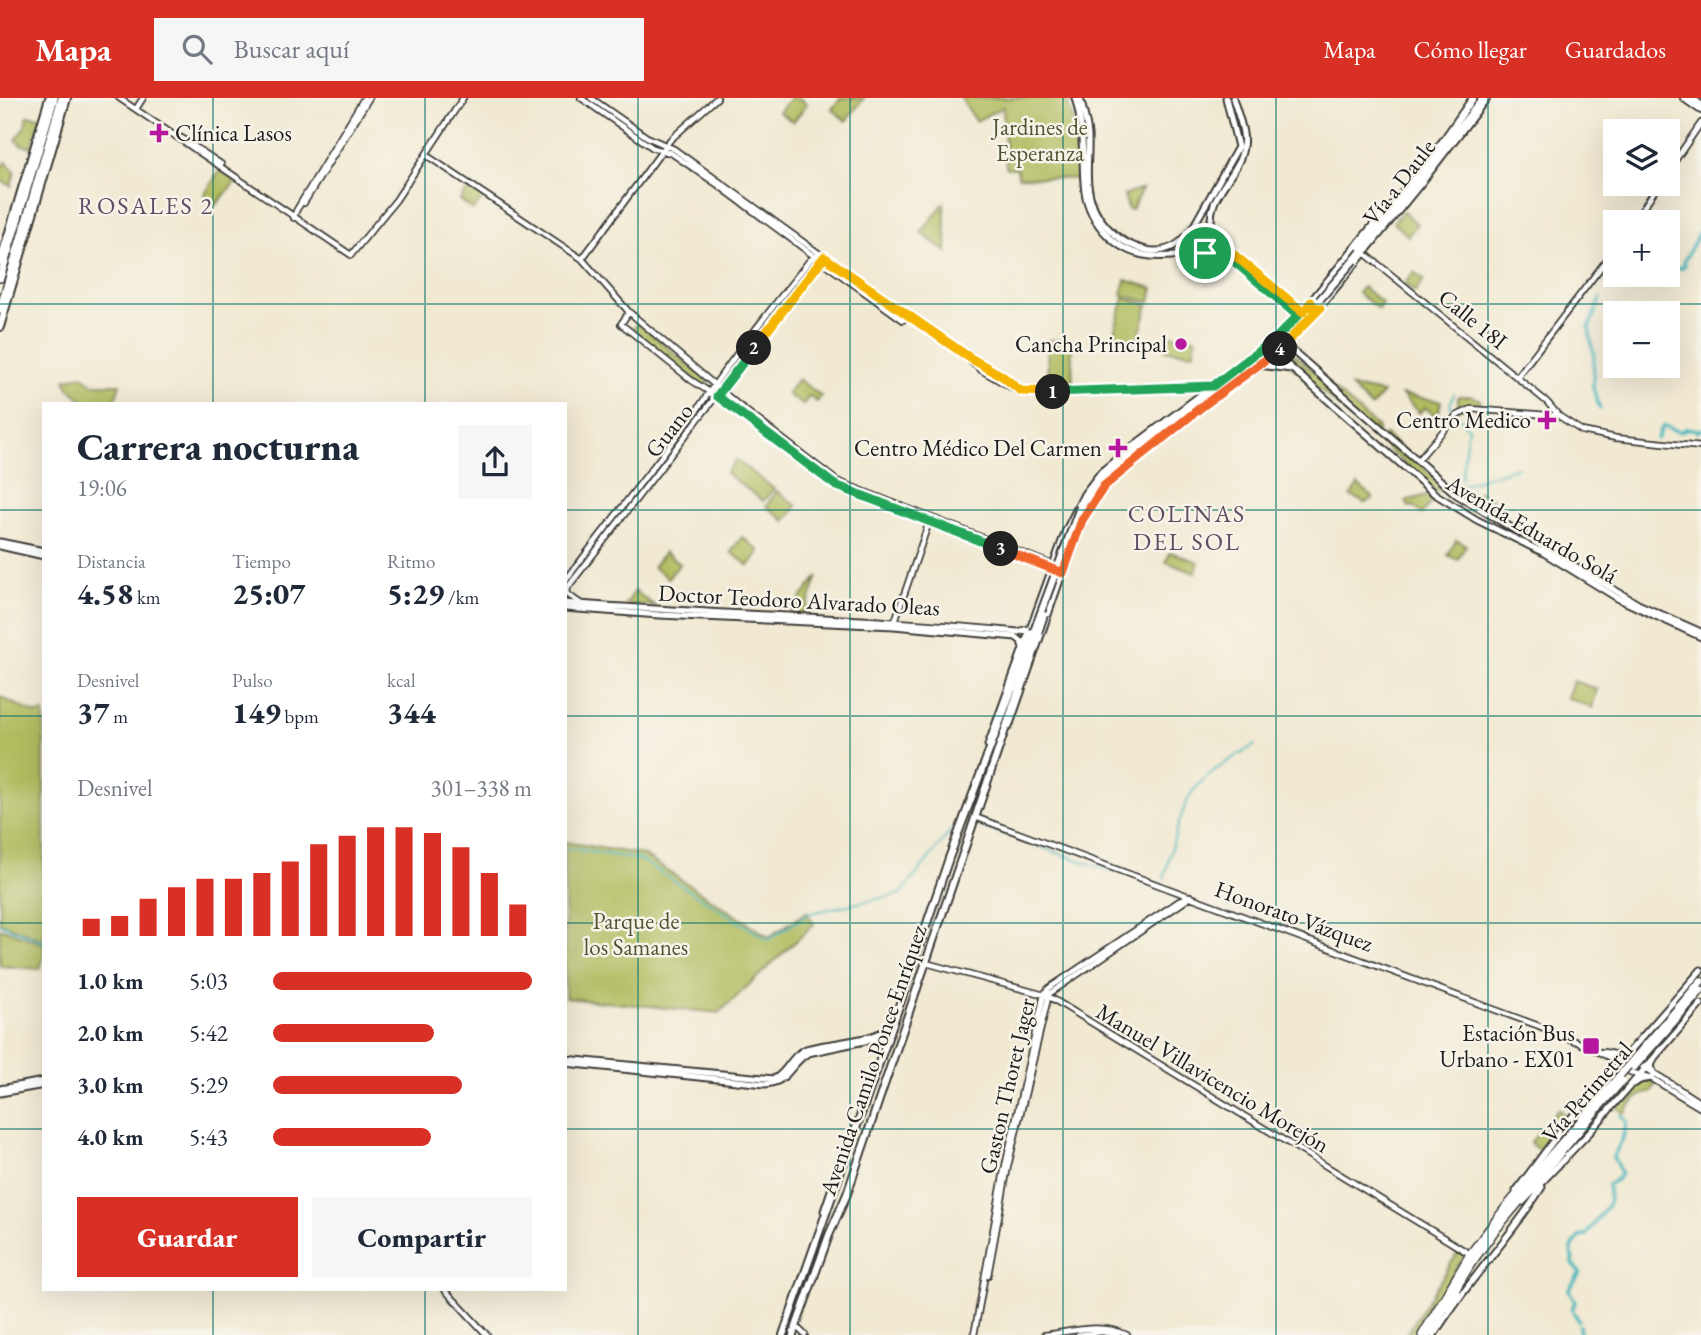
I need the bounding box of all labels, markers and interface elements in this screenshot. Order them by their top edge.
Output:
search box [154,18,644,81]
text: Mapa [35,28,112,71]
icon: search [178,30,216,68]
text: Buscar aquí [234,32,349,66]
text: Mapa [1323,34,1376,65]
text: Cómo llegar [1414,34,1527,65]
text: Guardados [1565,34,1666,65]
park label: Jardines de Esperanza [990,112,1088,168]
place label: Clínica Lasos [175,118,292,148]
map controls [1603,119,1680,378]
button: layers [1603,119,1680,196]
marker: Clínica Lasos [149,123,169,143]
street label: Vía a Daule [1356,133,1442,231]
district label: ROSALES 2 [78,190,214,221]
button: + [1603,210,1680,287]
pin [1175,223,1235,283]
icon: arrive [1186,234,1224,272]
street label: Calle 18I [1432,282,1514,356]
button: − [1603,301,1680,378]
place label: Cancha Principal [1015,329,1167,359]
pin: 2 [736,330,772,366]
pin: 4 [1262,331,1298,366]
text: 2 [748,335,759,360]
marker: Cancha Principal [1173,336,1189,352]
text: 4 [1274,336,1285,361]
pin: 1 [1036,374,1070,410]
text: 1 [1047,379,1058,404]
street label: Guano [638,396,700,464]
place label: Centro Medico [1396,405,1531,435]
marker: Centro Medico [1537,410,1557,430]
text: Carrera nocturna [77,422,359,471]
button: share [458,425,532,499]
place label: Centro Médico Del Carmen [854,433,1102,463]
marker: Centro Médico Del Carmen [1108,438,1128,458]
street label: Avenida Eduardo Solá [1440,467,1624,591]
text: 19:06 [77,473,127,503]
district label: COLINAS DEL SOL [1128,498,1246,557]
pin: 3 [984,532,1018,566]
text: 3 [995,536,1006,561]
text: Distancia [77,549,146,574]
text: Tiempo [232,549,291,574]
text: Ritmo [387,549,435,574]
text: 4.58 [77,574,133,613]
text: 25:07 [232,574,305,613]
text: 5:29 [387,574,444,613]
street label: Doctor Teodoro Alvarado Oleas [657,578,941,622]
text: km [133,585,161,610]
text: /km [444,585,479,610]
text: Desnivel [77,668,139,693]
text: Pulso [232,668,273,693]
text: kcal [387,668,416,693]
text: 37 [77,693,109,732]
text: 149 [232,693,281,732]
text: 344 [387,693,436,732]
text: m [109,704,128,729]
text: bpm [281,704,319,729]
text: Desnivel [77,773,153,803]
text: 301–338 m [431,773,532,803]
street label: Honorato Vázquez [1211,874,1377,959]
park label: Parque de los Samanes [584,906,688,962]
street label: Avenida Camilo Ponce Enríquez [812,920,934,1200]
text: 1.0 km [77,966,144,996]
text: 5:03 [189,966,228,996]
street label: Gaston Thoret Jager [972,995,1042,1177]
street label: Manuel Villavicencio Morejón [1091,996,1335,1160]
text: 2.0 km [77,1018,144,1048]
text: 5:42 [189,1018,228,1048]
place label: Estación Bus Urbano - EX01 [1439,1018,1575,1074]
street label: Vía Perimetral [1535,1035,1640,1149]
marker: Estación Bus Urbano - EX01 [1581,1036,1601,1056]
text: 3.0 km [77,1070,144,1100]
text: 5:29 [189,1070,228,1100]
text: 4.0 km [77,1122,144,1152]
text: 5:43 [189,1122,228,1152]
button: Guardar [77,1197,298,1277]
button: Compartir [312,1197,532,1277]

